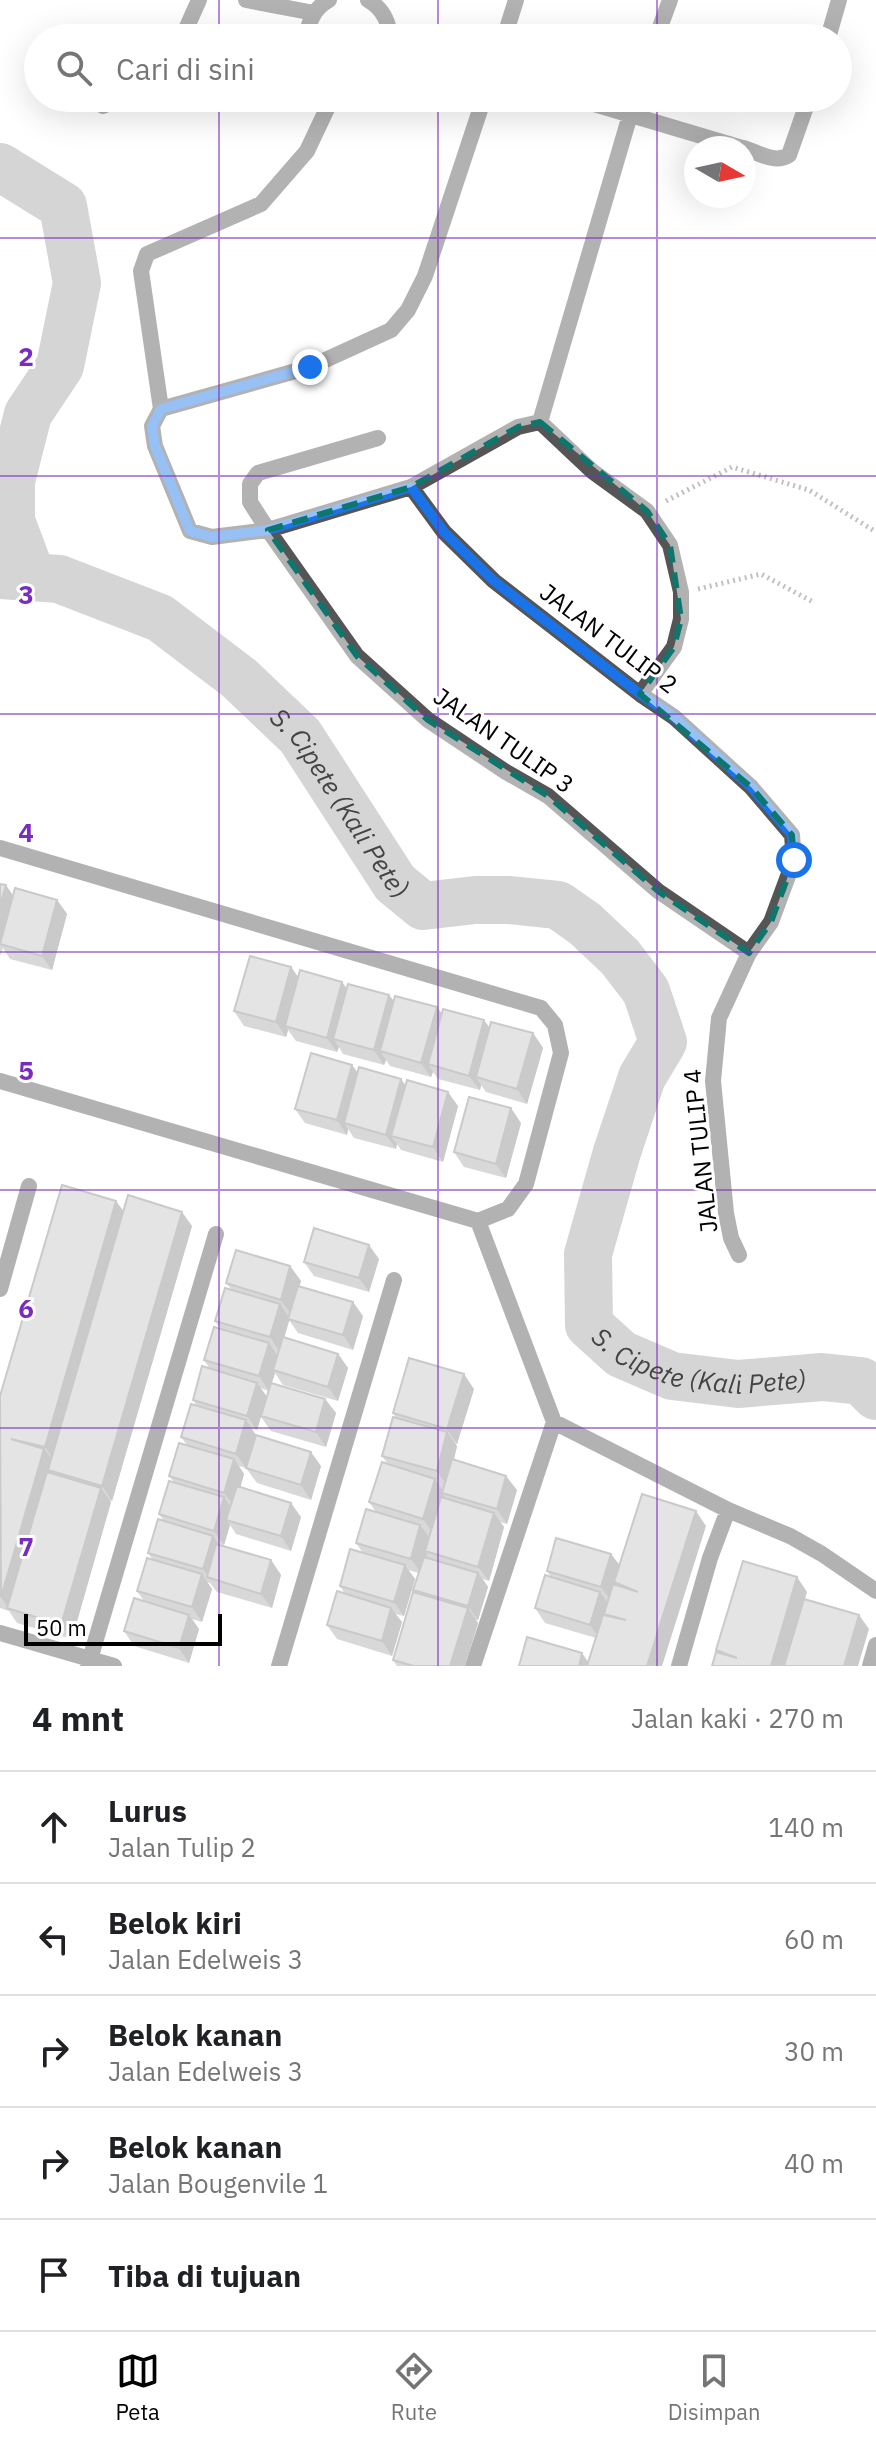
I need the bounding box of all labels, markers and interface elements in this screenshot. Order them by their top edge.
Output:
search box [24,24,852,112]
icon: search [52,46,96,90]
text: Cari di sini [116,49,255,88]
north arrow [684,136,756,208]
text: 2 [18,339,34,373]
route end [292,349,328,385]
street label: JALAN TULIP 2 [534,576,684,700]
text: 3 [18,577,34,611]
street label: JALAN TULIP 3 [428,680,580,800]
water label: S. Cipete (Kali Pete) [263,700,417,905]
text: 4 [18,815,34,849]
route start [776,842,812,878]
text: 5 [18,1053,34,1087]
street label: JALAN TULIP 4 [676,1068,724,1234]
text: 6 [18,1291,34,1325]
water label: S. Cipete (Kali Pete) [585,1319,807,1401]
text: 7 [18,1529,34,1563]
scale bar [24,1610,222,1646]
text: 50 m [36,1613,87,1642]
text: 4 mnt [32,1696,124,1740]
text: Jalan kaki · 270 m [631,1701,844,1735]
text: Lurus [108,1791,187,1830]
icon: ahead [32,1805,76,1849]
text: 140 m [768,1810,844,1844]
text: Jalan Tulip 2 [108,1830,256,1864]
text: Belok kiri [108,1903,242,1942]
icon: left [32,1917,76,1961]
text: 60 m [784,1922,844,1956]
text: Jalan Edelweis 3 [108,1942,303,1976]
text: Belok kanan [108,2015,282,2054]
icon: right [32,2029,76,2073]
text: 30 m [784,2034,844,2068]
text: Jalan Edelweis 3 [108,2054,303,2088]
text: Belok kanan [108,2127,282,2166]
icon: right [32,2141,76,2185]
text: 40 m [784,2146,844,2180]
text: Jalan Bougenvile 1 [108,2166,328,2200]
icon: arrive [32,2253,76,2297]
text: Tiba di tujuan [108,2256,301,2295]
tab: Peta [115,2349,160,2426]
tab: Rute [391,2349,437,2426]
tab: Disimpan [668,2349,761,2426]

